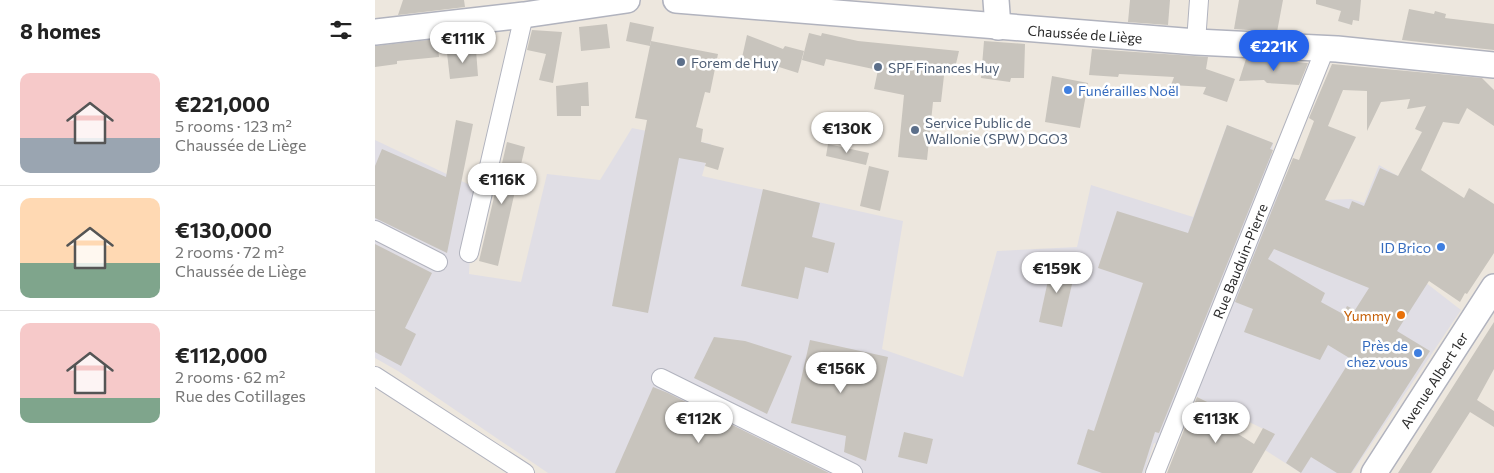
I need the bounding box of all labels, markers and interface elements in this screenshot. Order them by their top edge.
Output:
icon: filters [327,16,355,44]
text: 8 homes [20,18,101,43]
pin: €111K [428,22,498,64]
street label: Chaussée de Liège [1027,22,1143,46]
text: €111K [441,28,485,47]
pin: €221K [1239,30,1309,72]
text: €221K [1250,36,1298,55]
place label: Forem de Huy [691,54,778,71]
marker: Forem de Huy [675,56,687,68]
place label: SPF Finances Huy [888,59,1000,76]
marker: SPF Finances Huy [872,61,884,73]
place label: Funérailles Noël [1078,82,1179,99]
marker: Funérailles Noël [1062,84,1074,96]
text: €221,000 [175,91,270,116]
icon: home [60,93,120,153]
pin: €130K [812,112,882,154]
place label: Service Public de Wallonie (SPW) DGO3 [925,114,1068,147]
text: 5 rooms · 123 m² [175,116,292,135]
text: €130K [822,118,872,137]
marker: Service Public de Wallonie (SPW) DGO3 [909,124,921,136]
text: Chaussée de Liège [175,135,306,154]
pin: €116K [467,162,537,205]
text: €116K [479,169,525,188]
street label: Rue Bauduin-Pierre [1209,201,1271,321]
text: €130,000 [175,217,272,242]
icon: home [60,218,120,278]
place label: ID Brico [1381,239,1431,256]
marker: ID Brico [1435,241,1447,253]
text: 2 rooms · 72 m² [175,242,284,261]
pin: €159K [1022,252,1092,294]
text: €159K [1033,258,1081,277]
text: Chaussée de Liège [175,261,306,280]
place label: Yummy [1343,307,1391,324]
marker: Yummy [1395,309,1407,321]
street label: Avenue Albert 1er [1397,328,1472,431]
place label: Près de chez vous [1347,337,1408,370]
text: €112,000 [175,342,268,367]
icon: home [60,343,120,403]
marker: Près de chez vous [1412,347,1424,359]
pin: €156K [806,352,876,394]
text: €156K [817,358,865,377]
text: 2 rooms · 62 m² [175,367,285,386]
text: Rue des Cotillages [175,386,306,405]
pin: €112K [664,402,734,444]
pin: €113K [1181,402,1251,444]
text: €112K [676,408,722,427]
text: €113K [1193,408,1239,427]

